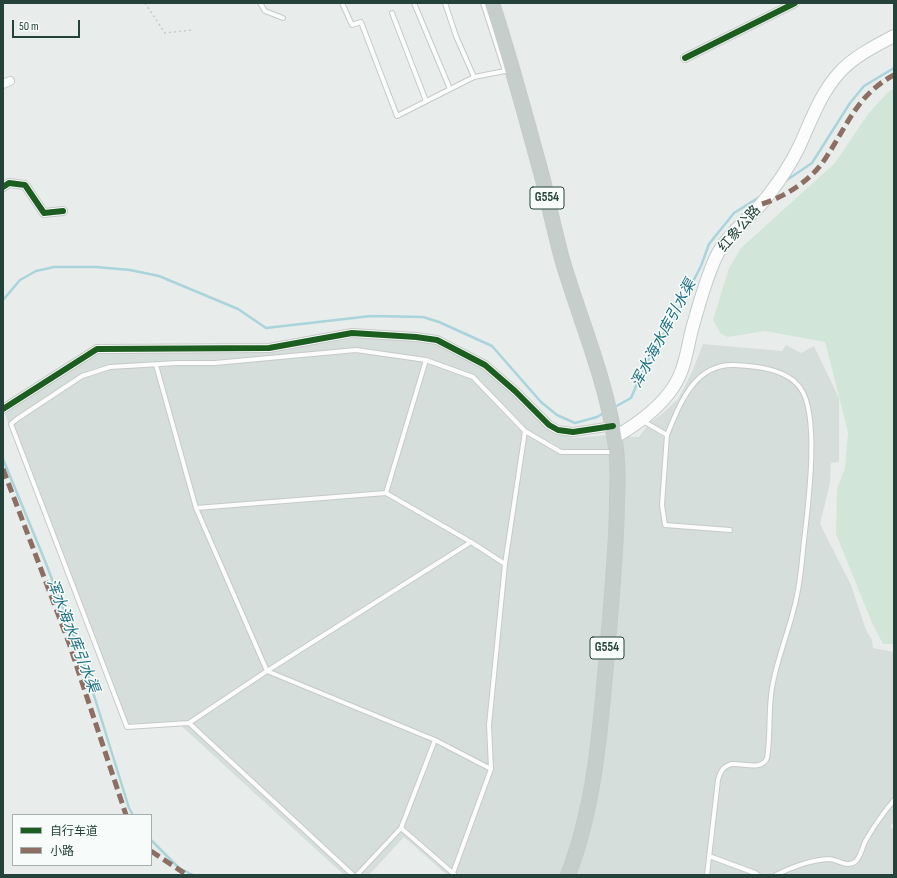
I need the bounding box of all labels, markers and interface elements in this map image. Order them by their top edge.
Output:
scale bar [14,12,82,38]
text: 50 m [19,19,39,34]
road number: G554 [530,187,564,209]
street label: 红象公路 [715,202,765,256]
water label: 浑水海水库引水渠 [628,277,700,391]
water label: 浑水海水库引水渠 [42,577,102,695]
road number: G554 [590,637,624,659]
legend [12,814,152,866]
text: 自行车道 [50,824,98,839]
text: 小路 [50,844,74,859]

